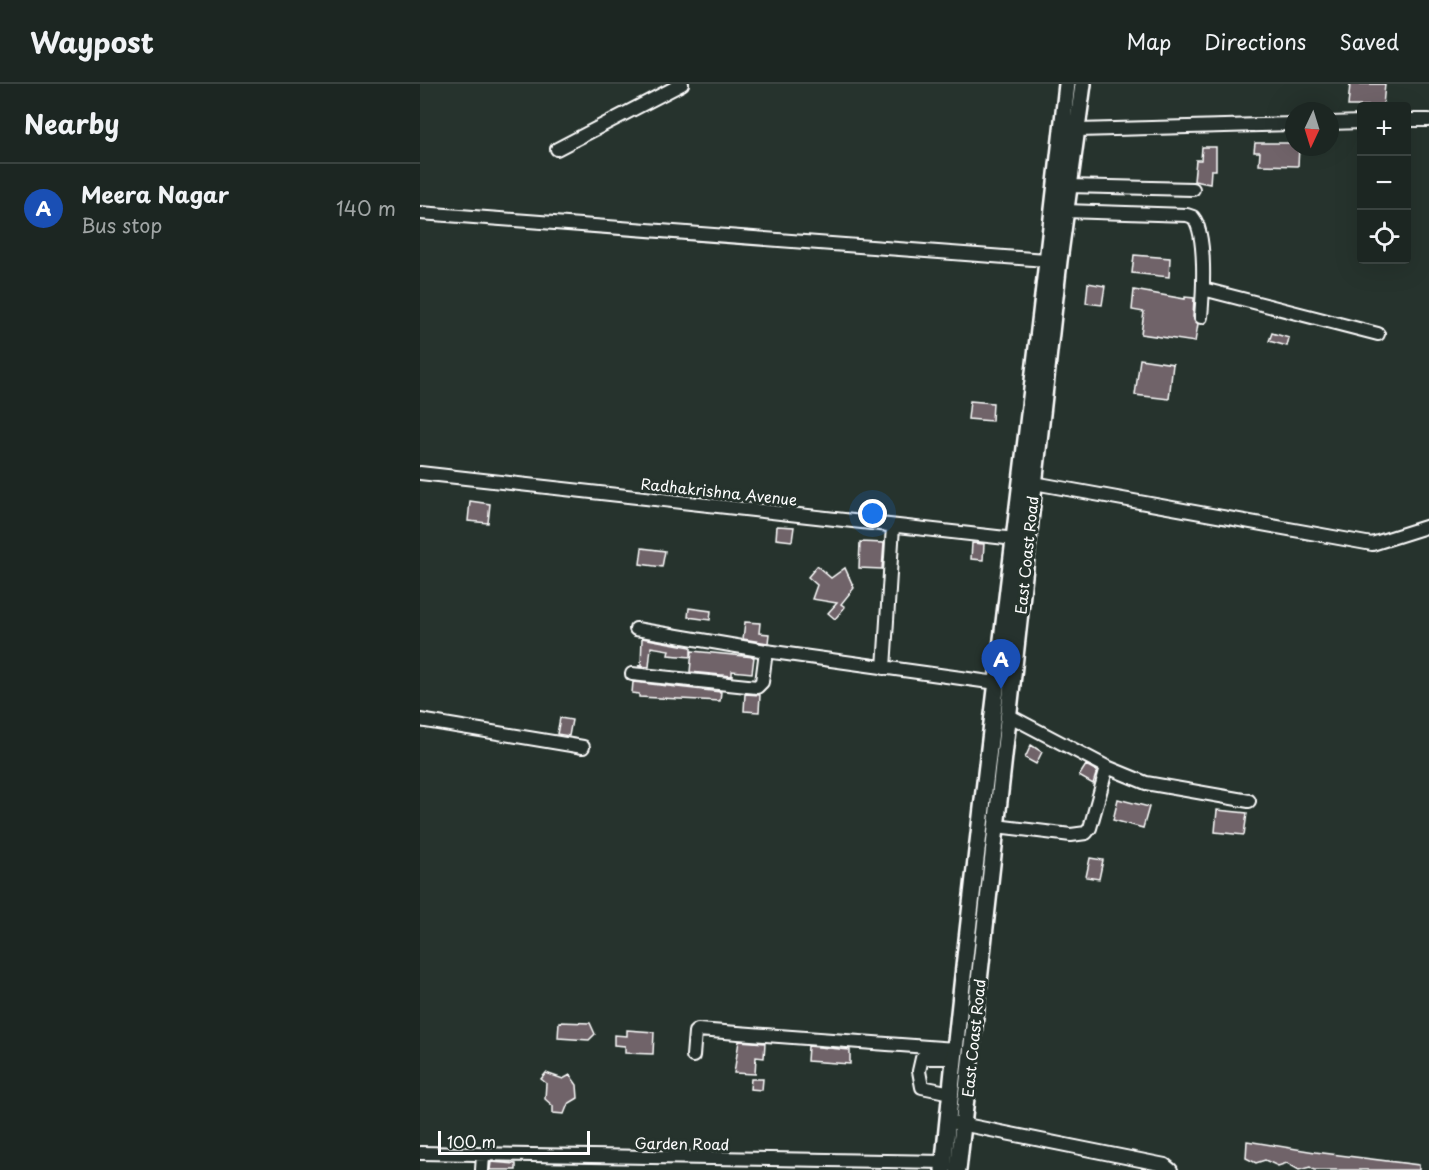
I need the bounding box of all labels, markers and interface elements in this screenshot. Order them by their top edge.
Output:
text: Waypost [30,20,154,63]
text: Map [1126,25,1171,57]
text: Directions [1204,25,1306,57]
text: Saved [1339,25,1399,57]
north arrow [1285,102,1339,156]
map controls [1357,102,1411,264]
button: + [1357,102,1411,156]
text: Nearby [24,104,119,143]
button: − [1357,156,1411,210]
text: Meera Nagar [81,177,229,210]
text: A [36,193,51,223]
text: 140 m [336,193,396,223]
text: Bus stop [81,210,162,240]
button: locate [1357,210,1411,264]
street label: Radhakrishna Avenue [640,471,798,511]
street label: East Coast Road [1008,495,1044,615]
your location [858,499,887,528]
pin: A [982,640,1020,689]
street label: East Coast Road [955,978,991,1098]
scale bar [438,1128,590,1156]
text: 100 m [447,1129,496,1153]
street label: Garden Road [634,1131,730,1155]

